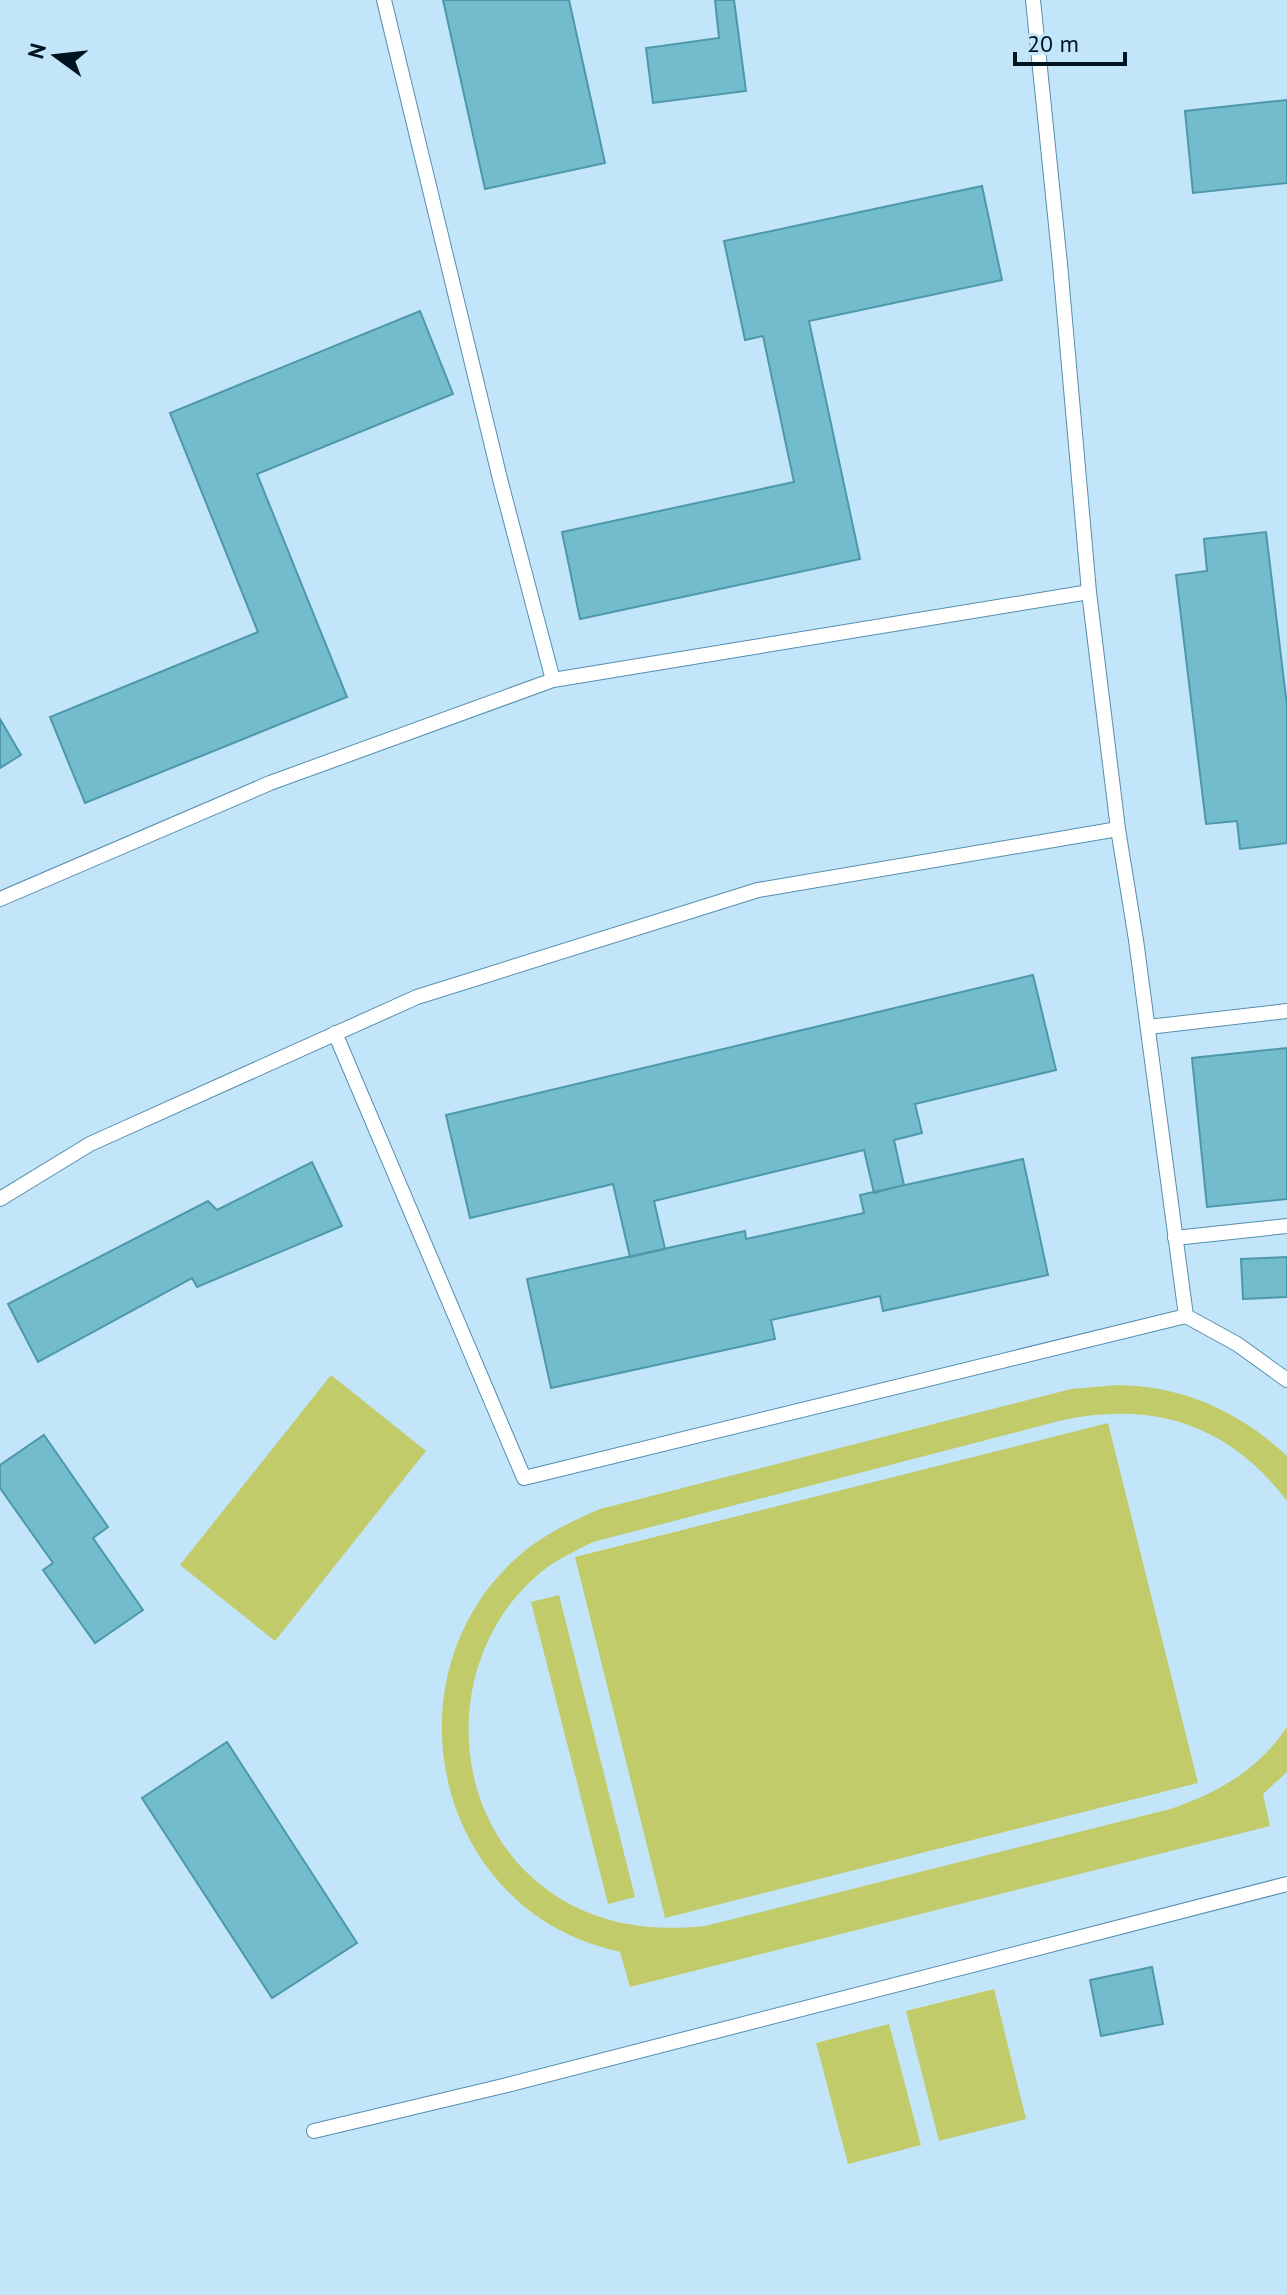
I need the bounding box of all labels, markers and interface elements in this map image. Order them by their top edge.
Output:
north arrow [16,16,96,96]
scale bar [1015,16,1125,66]
text: 20 m [1027,28,1079,59]
text: N [21,40,52,61]

